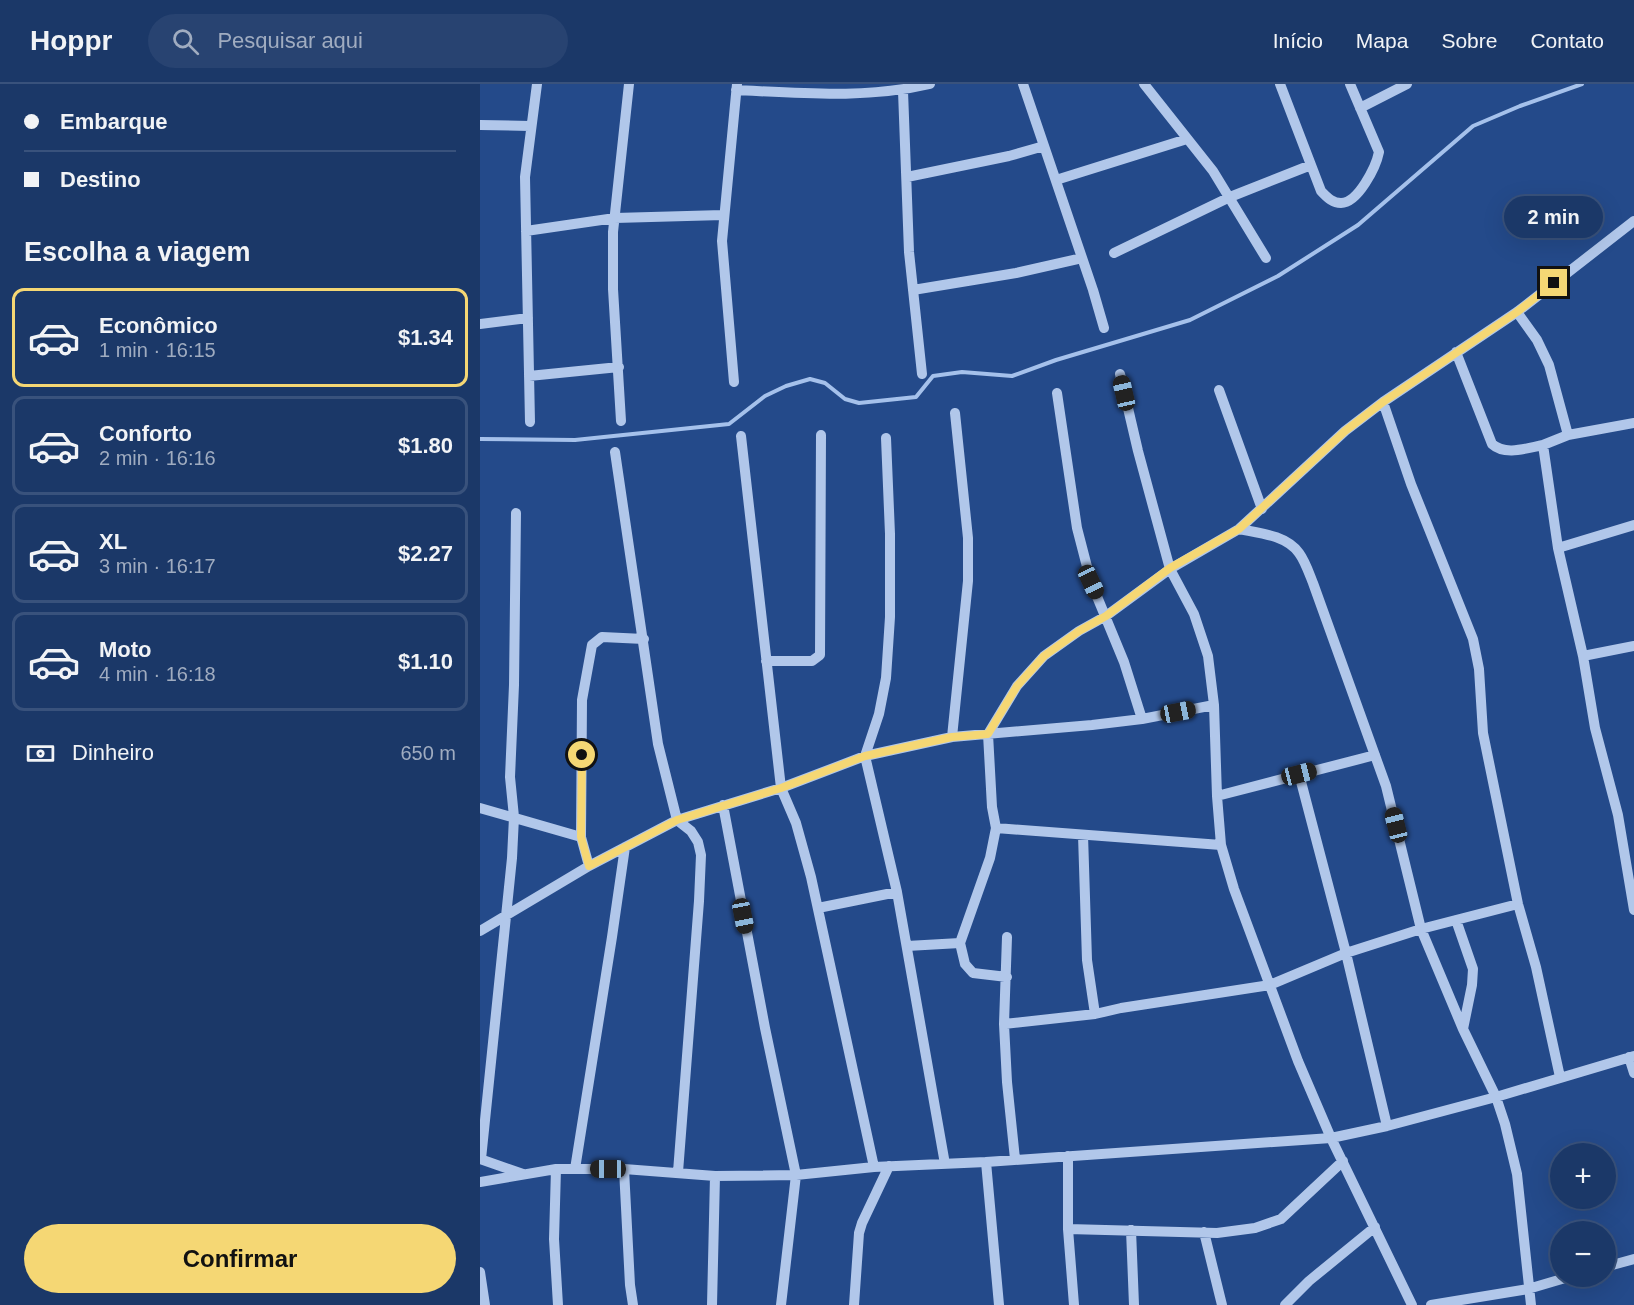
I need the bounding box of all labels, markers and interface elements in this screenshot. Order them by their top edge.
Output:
search box [148,14,568,68]
text: Hoppr [30,25,112,56]
icon: search [169,25,202,58]
text: Pesquisar aqui [217,28,363,53]
text: Início [1273,29,1323,52]
text: Mapa [1356,29,1408,52]
text: Sobre [1441,29,1497,52]
text: Contato [1530,29,1604,52]
text: Embarque [60,109,168,134]
text: Destino [60,167,141,192]
callout: 2 min [1504,196,1604,238]
text: 2 min [1527,206,1580,228]
text: Escolha a viagem [24,237,251,267]
route end [1540,269,1567,296]
icon: car [27,311,81,365]
text: Econômico [99,313,218,338]
text: $1.34 [398,325,453,350]
text: 1 min · 16:15 [99,339,216,361]
car [1111,373,1137,413]
icon: car [27,419,81,473]
text: Conforto [99,421,192,446]
text: $1.80 [398,433,453,458]
text: 2 min · 16:16 [99,447,216,469]
icon: car [27,527,81,581]
text: XL [99,529,127,554]
text: $2.27 [398,541,453,566]
text: 3 min · 16:17 [99,555,216,577]
car [1075,562,1107,602]
icon: car [27,635,81,689]
text: Moto [99,637,152,662]
text: $1.10 [398,649,453,674]
text: 4 min · 16:18 [99,663,216,685]
car [1159,700,1197,724]
icon: cash [24,737,57,770]
text: Dinheiro [72,740,154,765]
route start [568,741,595,768]
text: 650 m [400,742,456,764]
car [1279,761,1319,787]
car [1383,805,1409,845]
car [731,897,755,935]
map controls [1550,1143,1616,1287]
button: + [1550,1143,1616,1209]
car [590,1160,626,1178]
button: − [1550,1221,1616,1287]
button: Confirmar [24,1224,456,1293]

